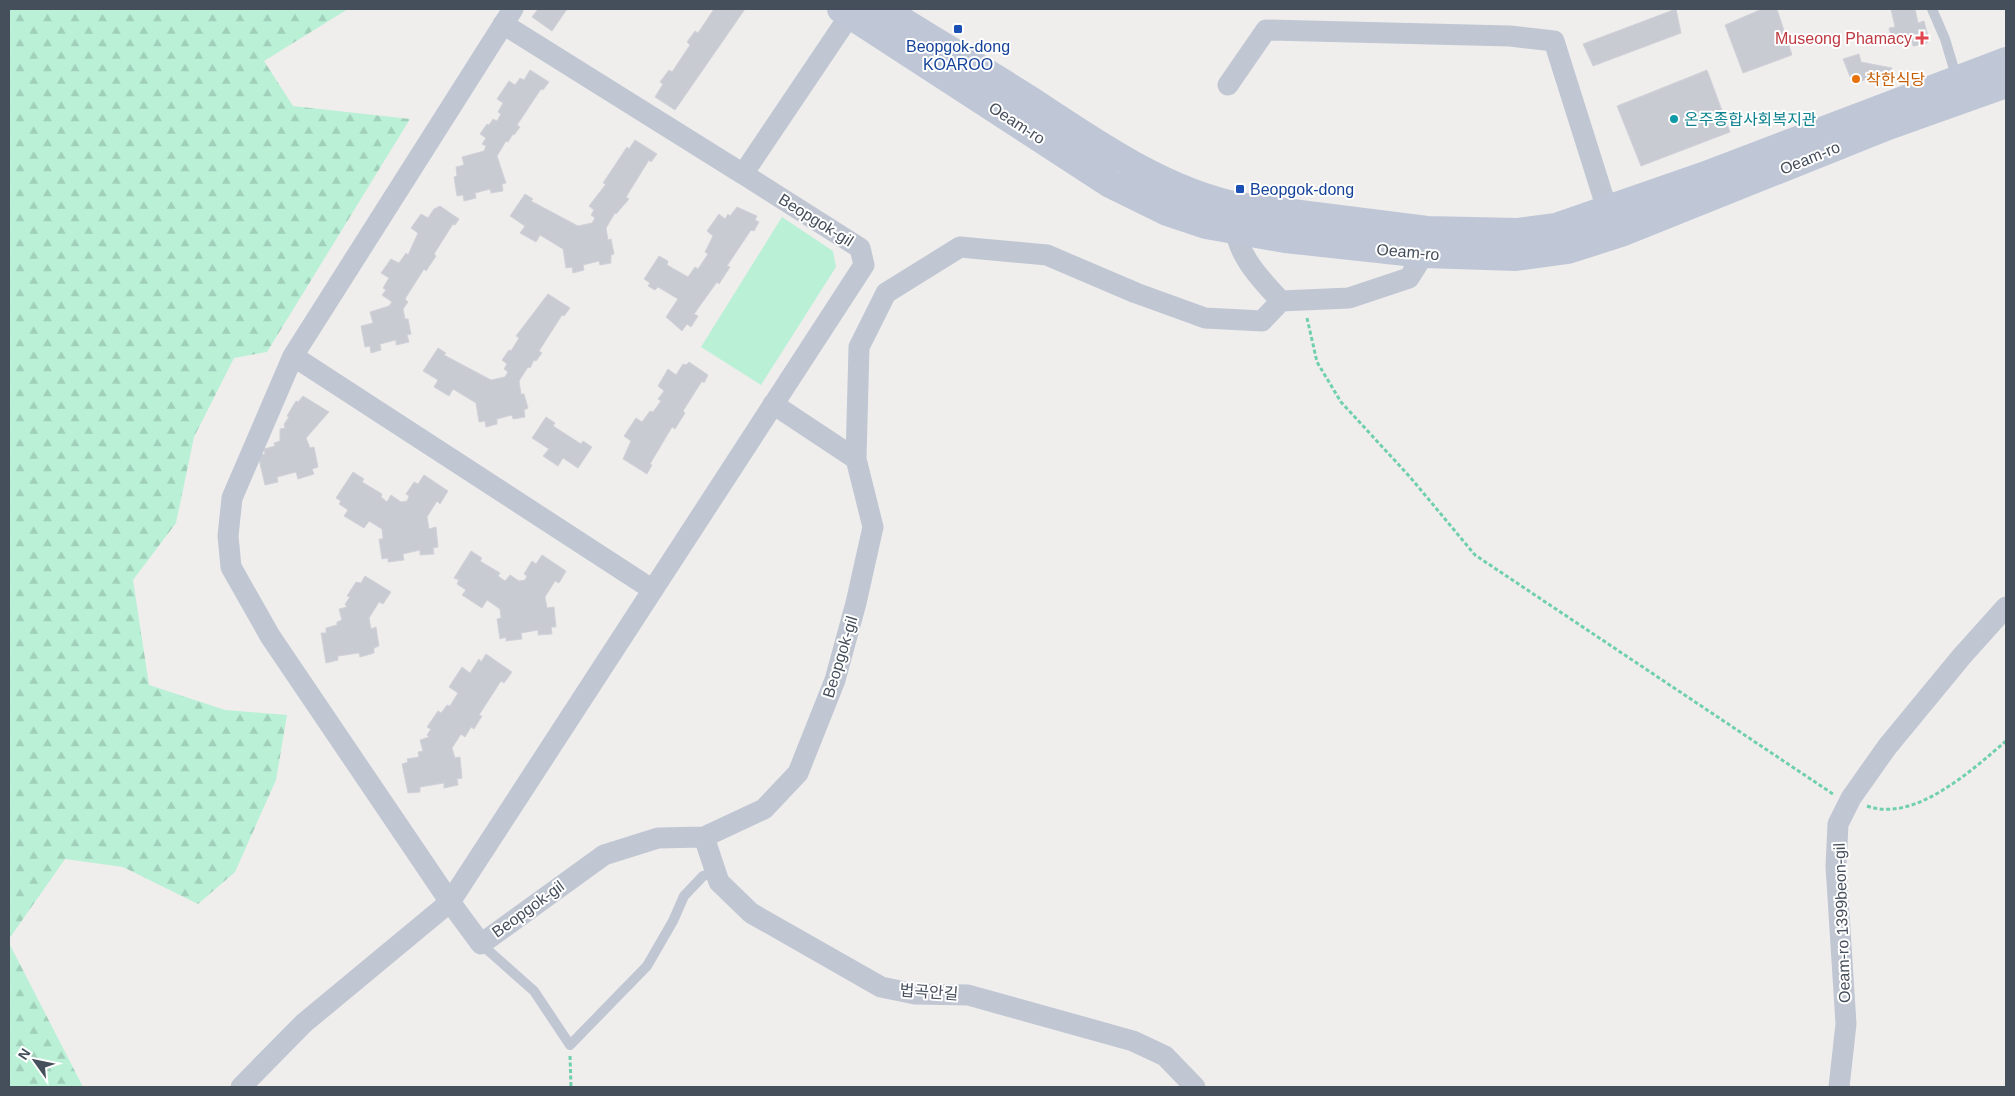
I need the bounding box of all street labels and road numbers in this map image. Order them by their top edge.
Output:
street label: Oeam-ro [986,99,1048,147]
street label: Oeam-ro [1778,138,1843,178]
street label: Beopgok-gil [776,190,856,250]
street label: Oeam-ro [1376,241,1440,263]
street label: Beopgok-gil [820,614,860,700]
street label: Oeam-ro 1399beon-gil [1831,843,1853,1003]
street label: Beopgok-gil [489,877,567,941]
street label: 법곡안길 [899,981,959,1003]

